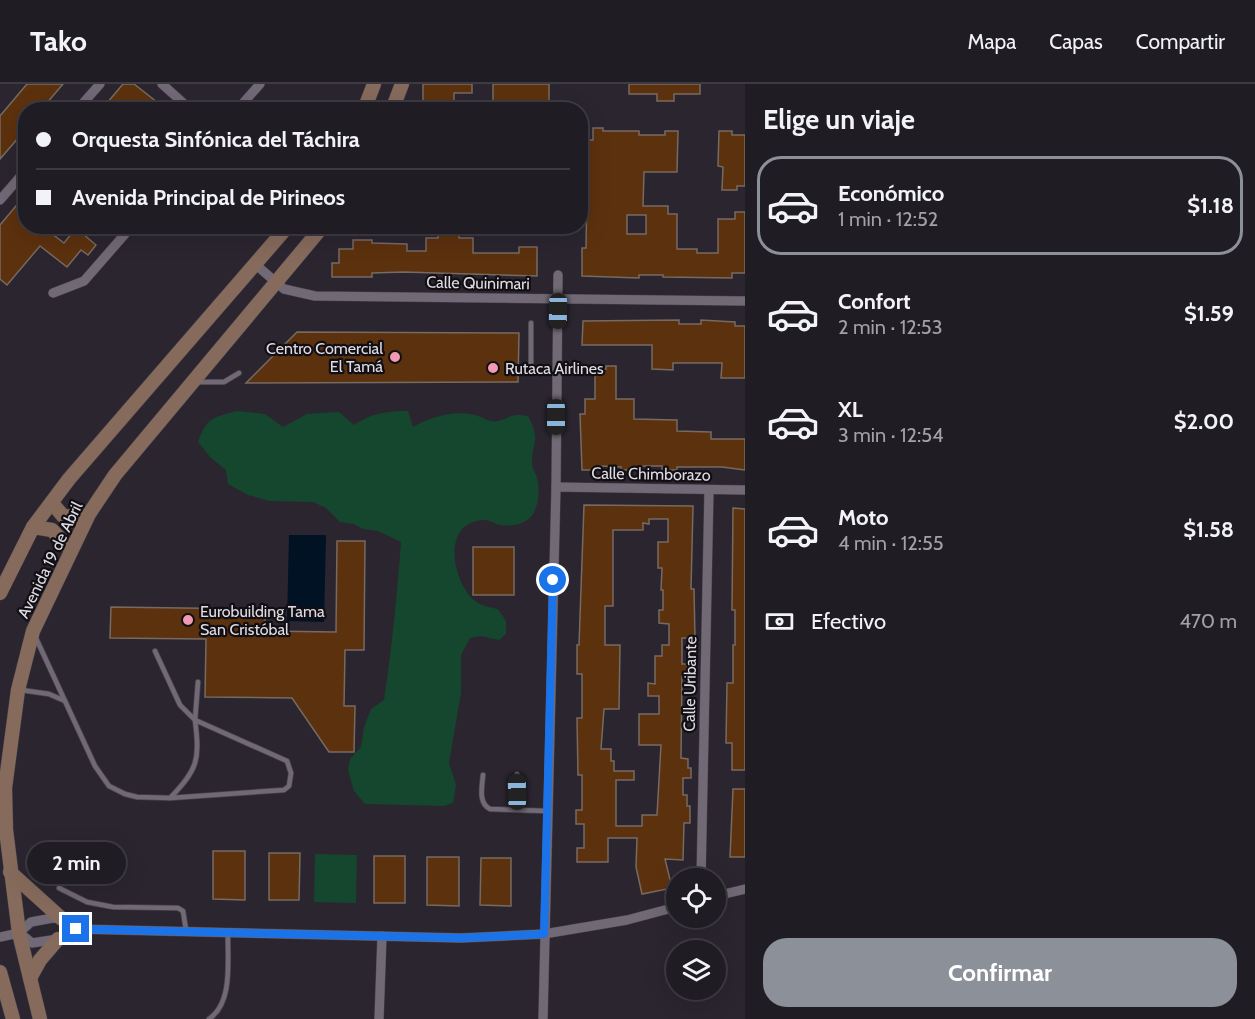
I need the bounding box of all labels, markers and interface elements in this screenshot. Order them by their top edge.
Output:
text: Tako [30,24,87,58]
text: Mapa [968,29,1016,54]
text: Capas [1049,29,1103,54]
text: Compartir [1136,29,1225,54]
text: Elige un viaje [763,103,915,136]
text: Orquesta Sinfónica del Táchira [72,126,360,153]
icon: car [766,179,820,233]
text: Económico [838,180,944,207]
text: Avenida Principal de Pirineos [72,184,345,211]
text: $1.18 [1187,192,1234,219]
text: 1 min · 12:52 [838,207,938,231]
street label: Calle Quinimari [426,273,530,293]
icon: car [766,287,820,341]
text: Confort [838,288,911,315]
car [549,293,567,329]
text: $1.59 [1184,300,1234,327]
text: 2 min · 12:53 [838,315,943,339]
place label: Centro Comercial El Tamá [266,339,383,376]
marker: Centro Comercial El Tamá [388,350,402,364]
place label: Rutaca Airlines [505,359,604,378]
marker: Rutaca Airlines [486,361,500,375]
icon: car [766,395,820,449]
text: XL [838,396,863,423]
car [547,399,565,435]
text: $2.00 [1174,408,1234,435]
text: 3 min · 12:54 [838,423,944,447]
street label: Calle Chimborazo [591,463,711,485]
street label: Avenida 19 de Abril [14,498,87,621]
icon: car [766,503,820,557]
text: Moto [838,504,889,531]
text: $1.58 [1183,516,1234,543]
text: 4 min · 12:55 [838,531,944,555]
route start [539,566,566,593]
place label: Eurobuilding Tama San Cristóbal [200,602,325,639]
icon: cash [763,605,796,638]
text: Efectivo [811,608,886,635]
text: 470 m [1180,609,1237,633]
marker: Eurobuilding Tama San Cristóbal [181,613,195,627]
street label: Calle Uribante [680,636,700,732]
car [508,774,526,810]
callout: 2 min [26,842,125,884]
text: 2 min [52,851,101,875]
map controls [666,868,726,1000]
button: locate [666,868,726,928]
route end [62,915,89,942]
button: Confirmar [763,938,1237,1007]
button: layers [666,940,726,1000]

